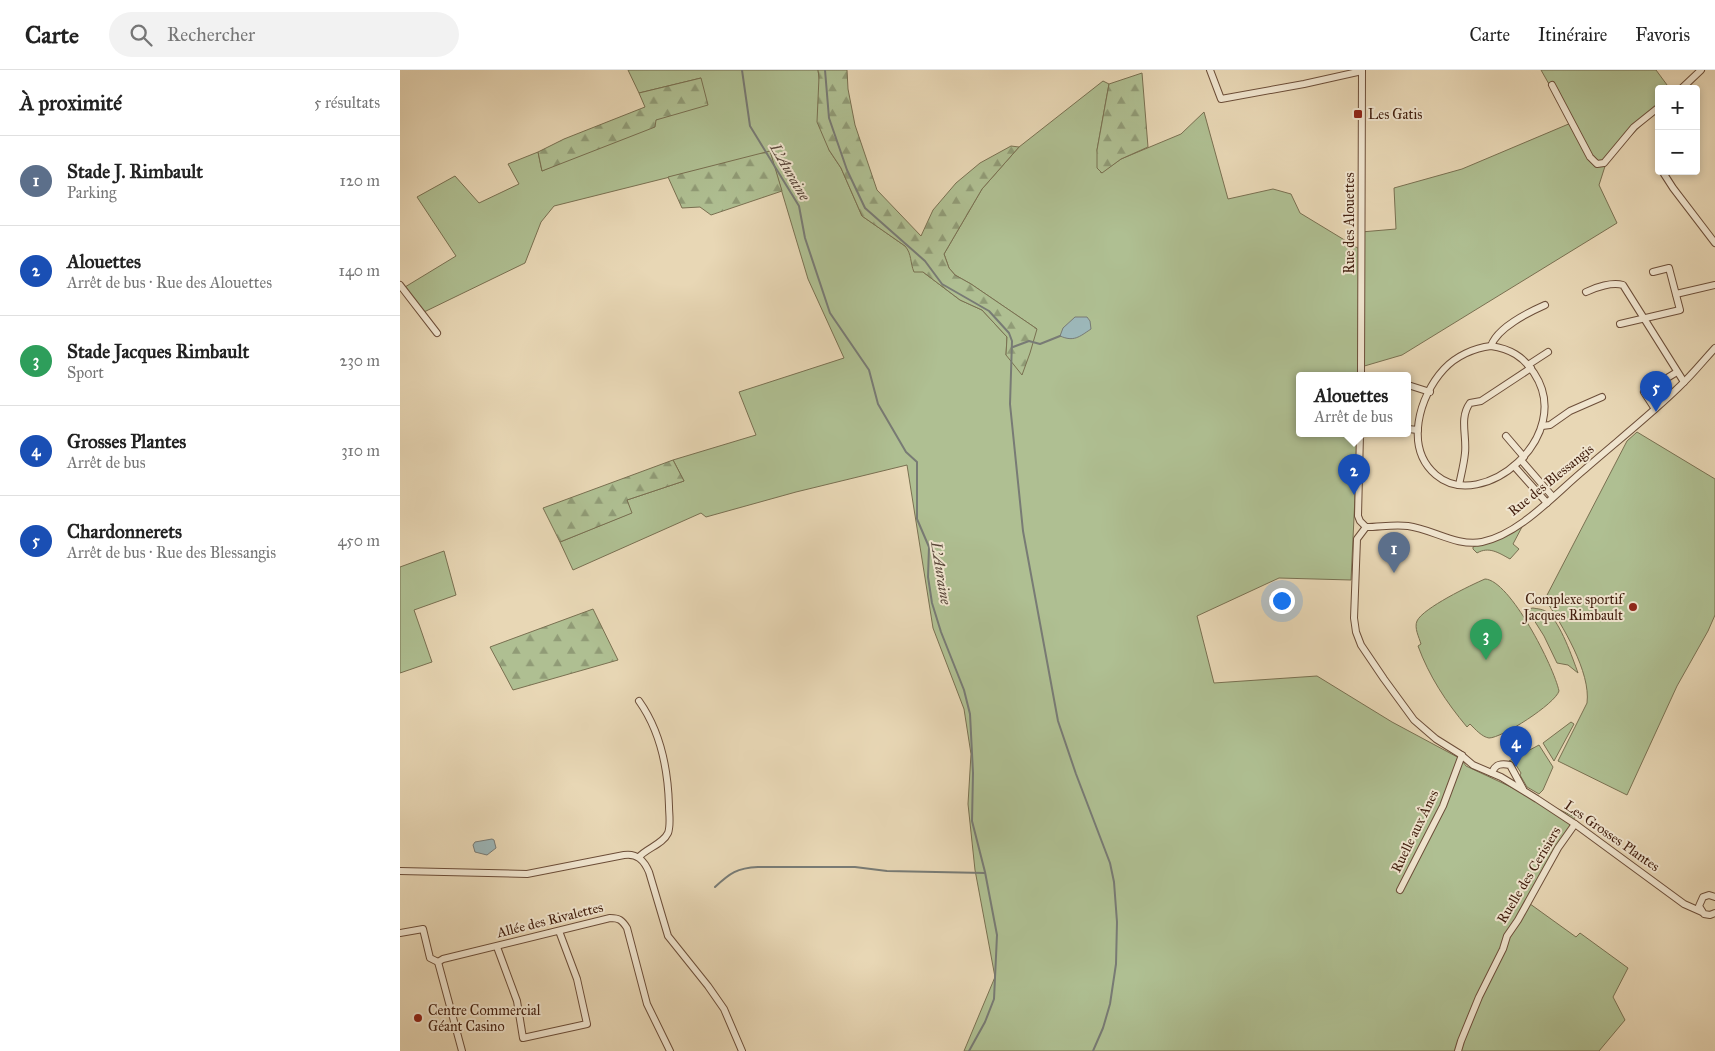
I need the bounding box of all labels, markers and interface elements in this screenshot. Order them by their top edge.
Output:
search box [109,12,459,57]
text: Carte [25,20,79,50]
icon: search [127,21,155,49]
text: Rechercher [167,23,255,46]
text: Carte [1470,24,1510,46]
text: Itinéraire [1538,24,1607,46]
text: Favoris [1635,24,1690,46]
map controls [1655,85,1700,175]
button: + [1655,85,1700,130]
text: À proximité [20,90,122,116]
text: 5 résultats [314,93,380,112]
place label: Les Gatis [1368,106,1422,123]
marker: Les Gatis [1352,108,1364,120]
button: − [1655,130,1700,175]
water label: L'Auraine [766,139,814,204]
text: Stade J. Rimbault [67,160,203,183]
text: 1 [33,171,39,190]
text: 120 m [340,171,380,190]
street label: Rue des Alouettes [1341,172,1358,274]
text: Parking [67,183,116,202]
text: Alouettes [67,250,141,273]
text: 2 [32,261,40,280]
text: 140 m [339,261,380,280]
text: Arrêt de bus · Rue des Alouettes [67,273,272,292]
text: Stade Jacques Rimbault [67,340,249,363]
text: 3 [33,351,39,370]
text: 230 m [340,351,380,370]
text: Sport [67,363,104,382]
pin: 5 [1640,371,1672,412]
popup [1296,372,1411,437]
text: Alouettes [1314,384,1388,407]
text: Arrêt de bus [1314,407,1393,426]
text: Grosses Plantes [67,430,186,453]
street label: Rue des Blessangis [1505,440,1597,520]
text: 4 [32,441,40,460]
text: 310 m [341,441,380,460]
text: Arrêt de bus [67,453,146,472]
pin: 2 [1338,454,1370,495]
text: Chardonnerets [67,520,182,543]
text: 5 [32,531,40,550]
text: 450 m [337,531,380,550]
pin: 1 [1378,532,1410,573]
water label: L'Auraine [927,539,955,606]
text: Arrêt de bus · Rue des Blessangis [67,543,276,562]
your location [1269,588,1295,614]
place label: Complexe sportif Jacques Rimbault [1521,591,1625,625]
marker: Complexe sportif Jacques Rimbault [1627,601,1639,613]
pin: 3 [1470,619,1502,660]
pin: 4 [1500,726,1532,767]
street label: Ruelle aux Ânes [1387,786,1442,875]
street label: Les Grosses Plantes [1561,797,1663,875]
street label: Ruelle des Cerisiers [1493,824,1565,926]
street label: Allée des Rivalettes [494,899,605,942]
place label: Centre Commercial Géant Casino [428,1002,541,1035]
marker: Centre Commercial Géant Casino [412,1012,424,1024]

